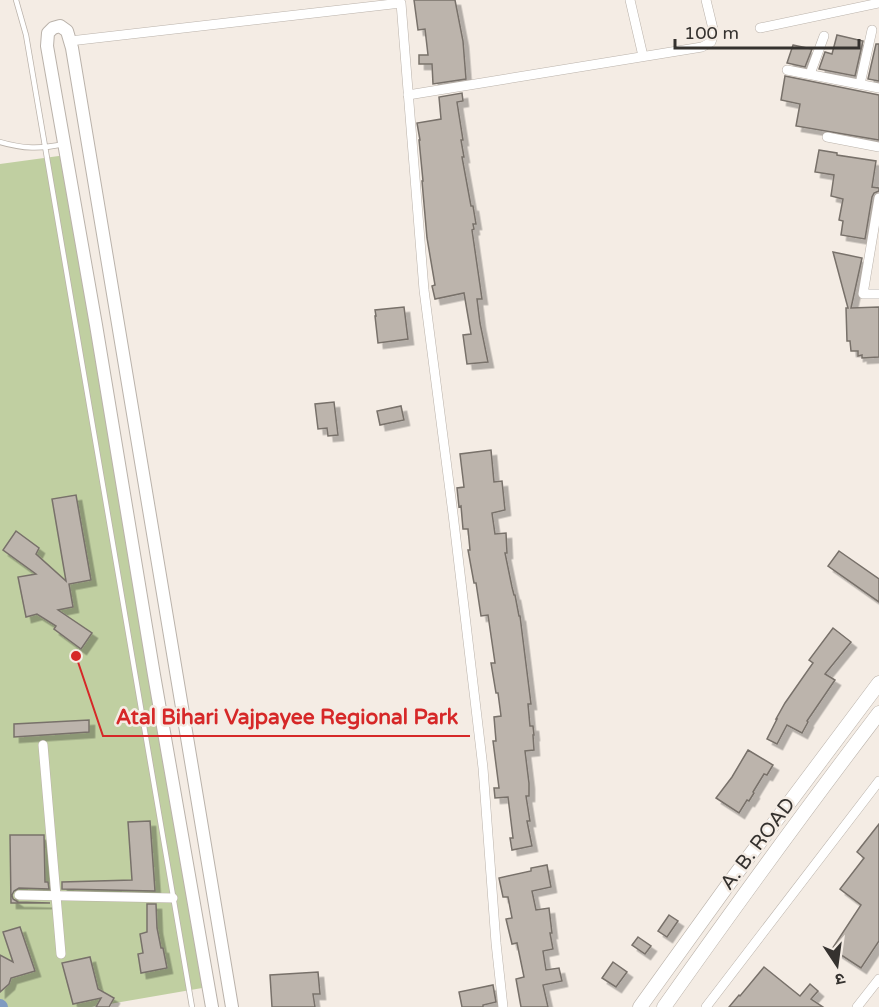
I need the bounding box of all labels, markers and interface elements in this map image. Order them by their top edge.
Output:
scale bar [675,12,860,50]
text: 100 m [684,22,739,44]
callout: Atal Bihari Vajpayee Regional Park [103,697,470,736]
text: Atal Bihari Vajpayee Regional Park [116,705,459,730]
street label: A. B. ROAD [715,793,801,895]
north arrow [807,935,867,995]
text: उ [833,968,847,990]

